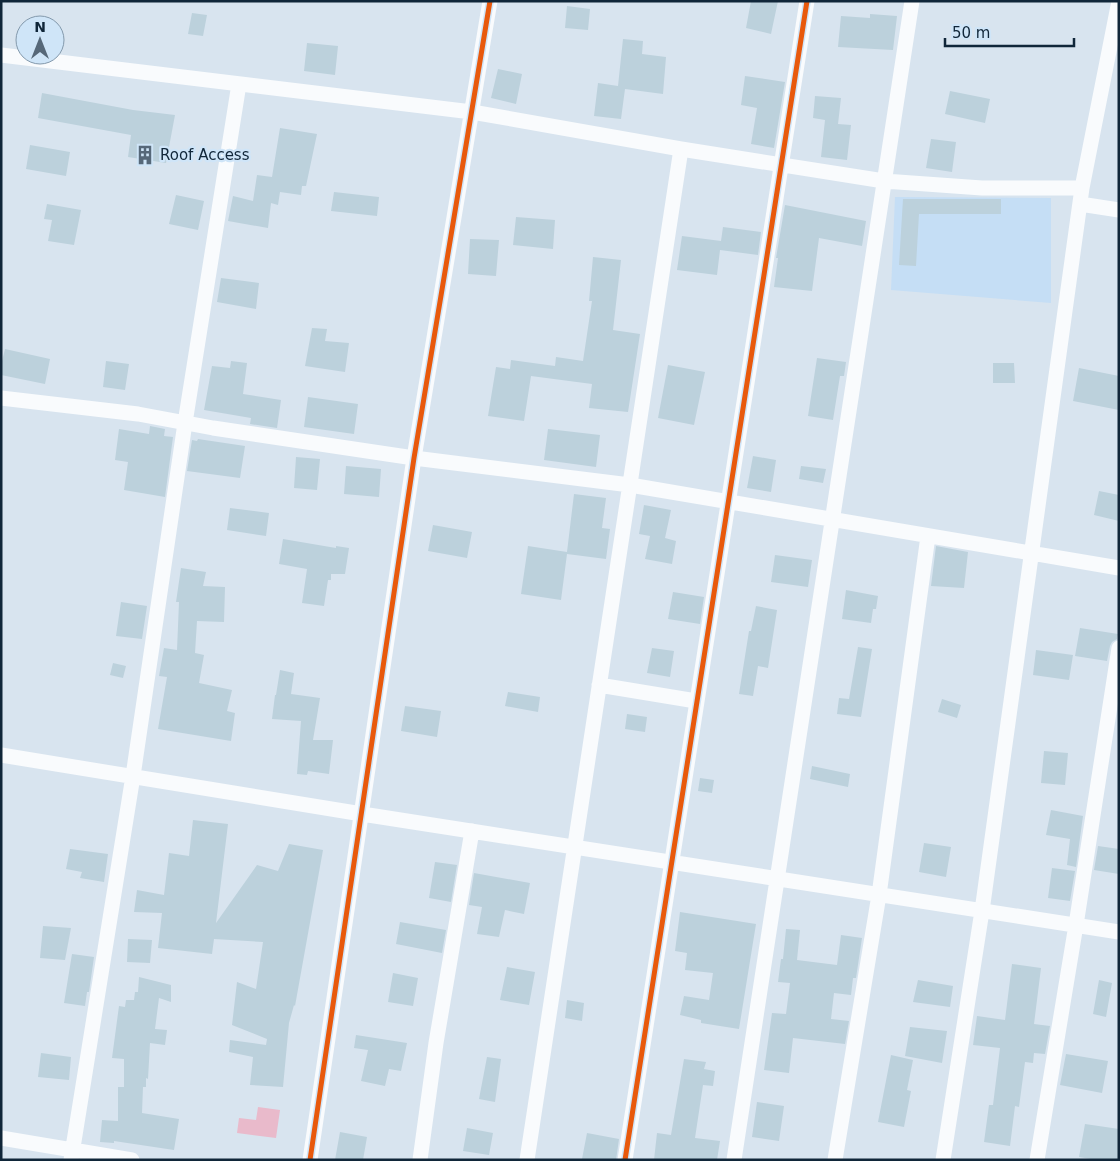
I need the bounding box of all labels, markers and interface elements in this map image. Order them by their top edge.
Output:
north arrow [15,15,65,65]
scale bar [945,15,1074,47]
text: N [34,19,46,35]
text: 50 m [952,24,990,42]
building icon: Roof Access [134,144,156,166]
place label: Roof Access [160,146,250,164]

